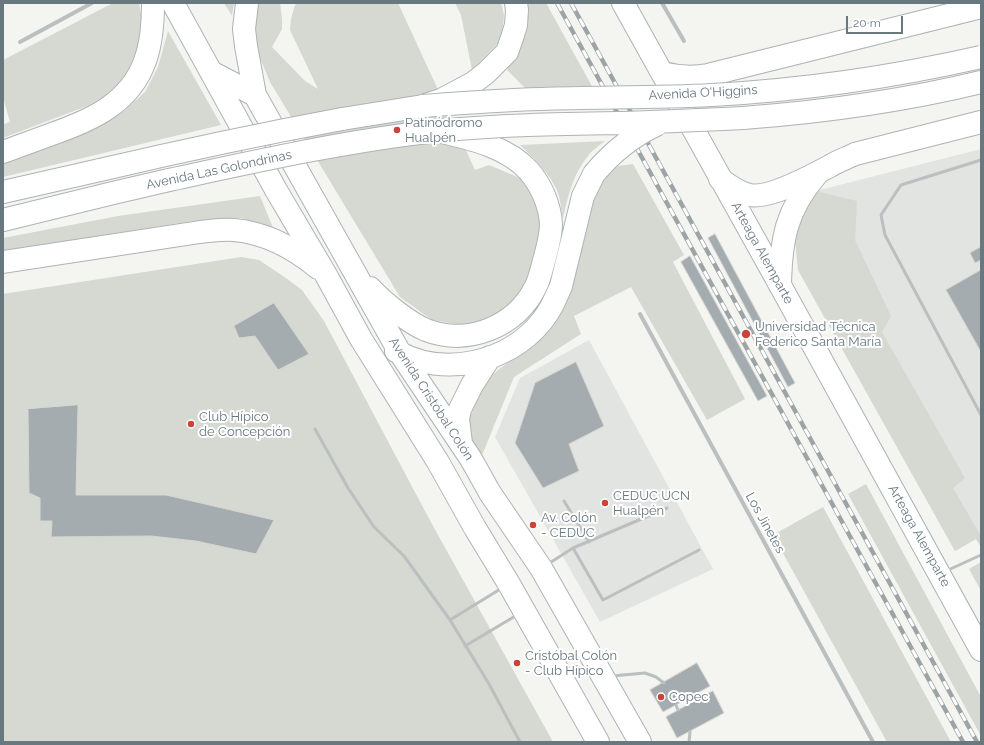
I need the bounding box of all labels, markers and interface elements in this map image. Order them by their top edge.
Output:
scale bar [848,8,905,34]
text: 20 m [853,16,881,30]
street label: Avenida O'Higgins [648,82,758,104]
place label: Patinódromo Hualpén [405,115,482,146]
marker: Patinódromo Hualpén [392,125,402,135]
street label: Avenida Las Golondrinas [145,147,293,193]
street label: Arteaga Alemparte [727,199,797,307]
place label: Universidad Técnica Federico Santa María [755,319,881,350]
marker: Universidad Técnica Federico Santa María [740,328,752,340]
street label: Avenida Cristóbal Colón [385,335,477,463]
place label: Club Hípico de Concepción [199,409,290,440]
marker: Club Hípico de Concepción [186,419,196,429]
street label: Arteaga Alemparte [884,482,954,590]
place label: CEDUC UCN Hualpén [613,488,690,519]
street label: Los Jinetes [742,490,788,556]
marker: CEDUC UCN Hualpén [600,498,610,508]
place label: Av. Colón - CEDUC [541,510,597,541]
marker: Av. Colón - CEDUC [528,520,538,530]
place label: Cristóbal Colón - Club Hípico [525,648,617,679]
marker: Cristóbal Colón - Club Hípico [512,658,522,668]
place label: Copec [669,689,708,705]
marker: Copec [656,692,666,702]

